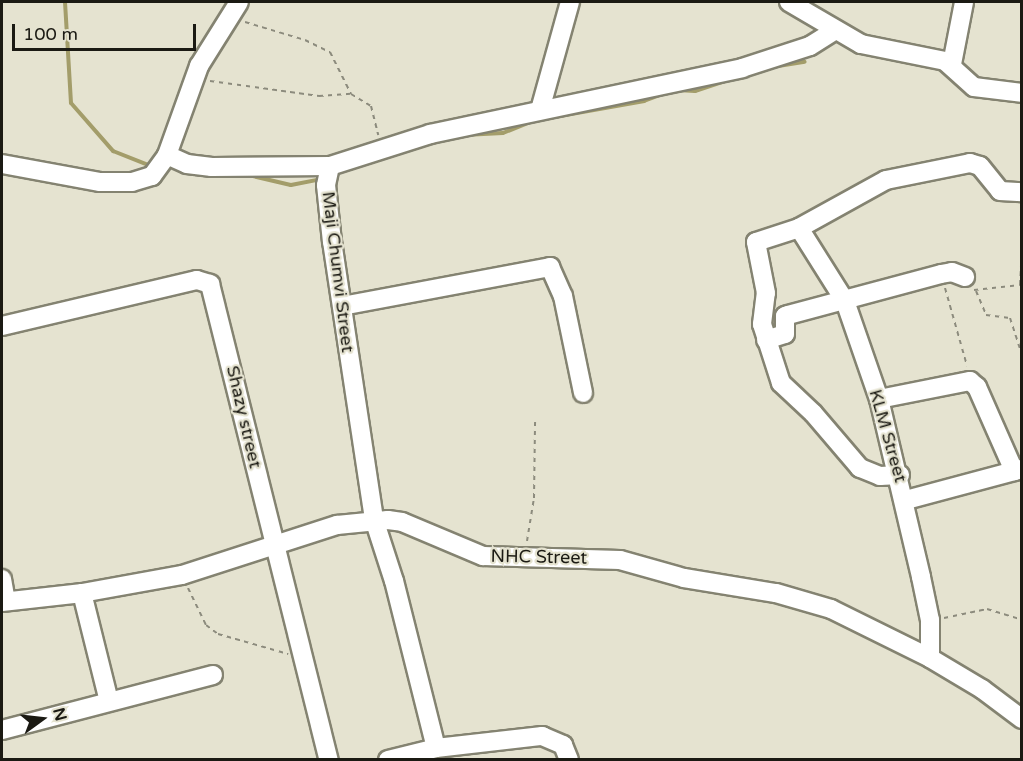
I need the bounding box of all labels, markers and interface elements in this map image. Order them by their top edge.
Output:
scale bar [15,12,200,50]
text: 100 m [23,23,78,45]
street label: Maji Chumvi Street [317,190,359,354]
street label: Shazy street [222,364,266,470]
street label: KLM Street [864,387,912,485]
street label: NHC Street [490,545,588,569]
north arrow [12,689,72,749]
text: N [48,706,71,723]

